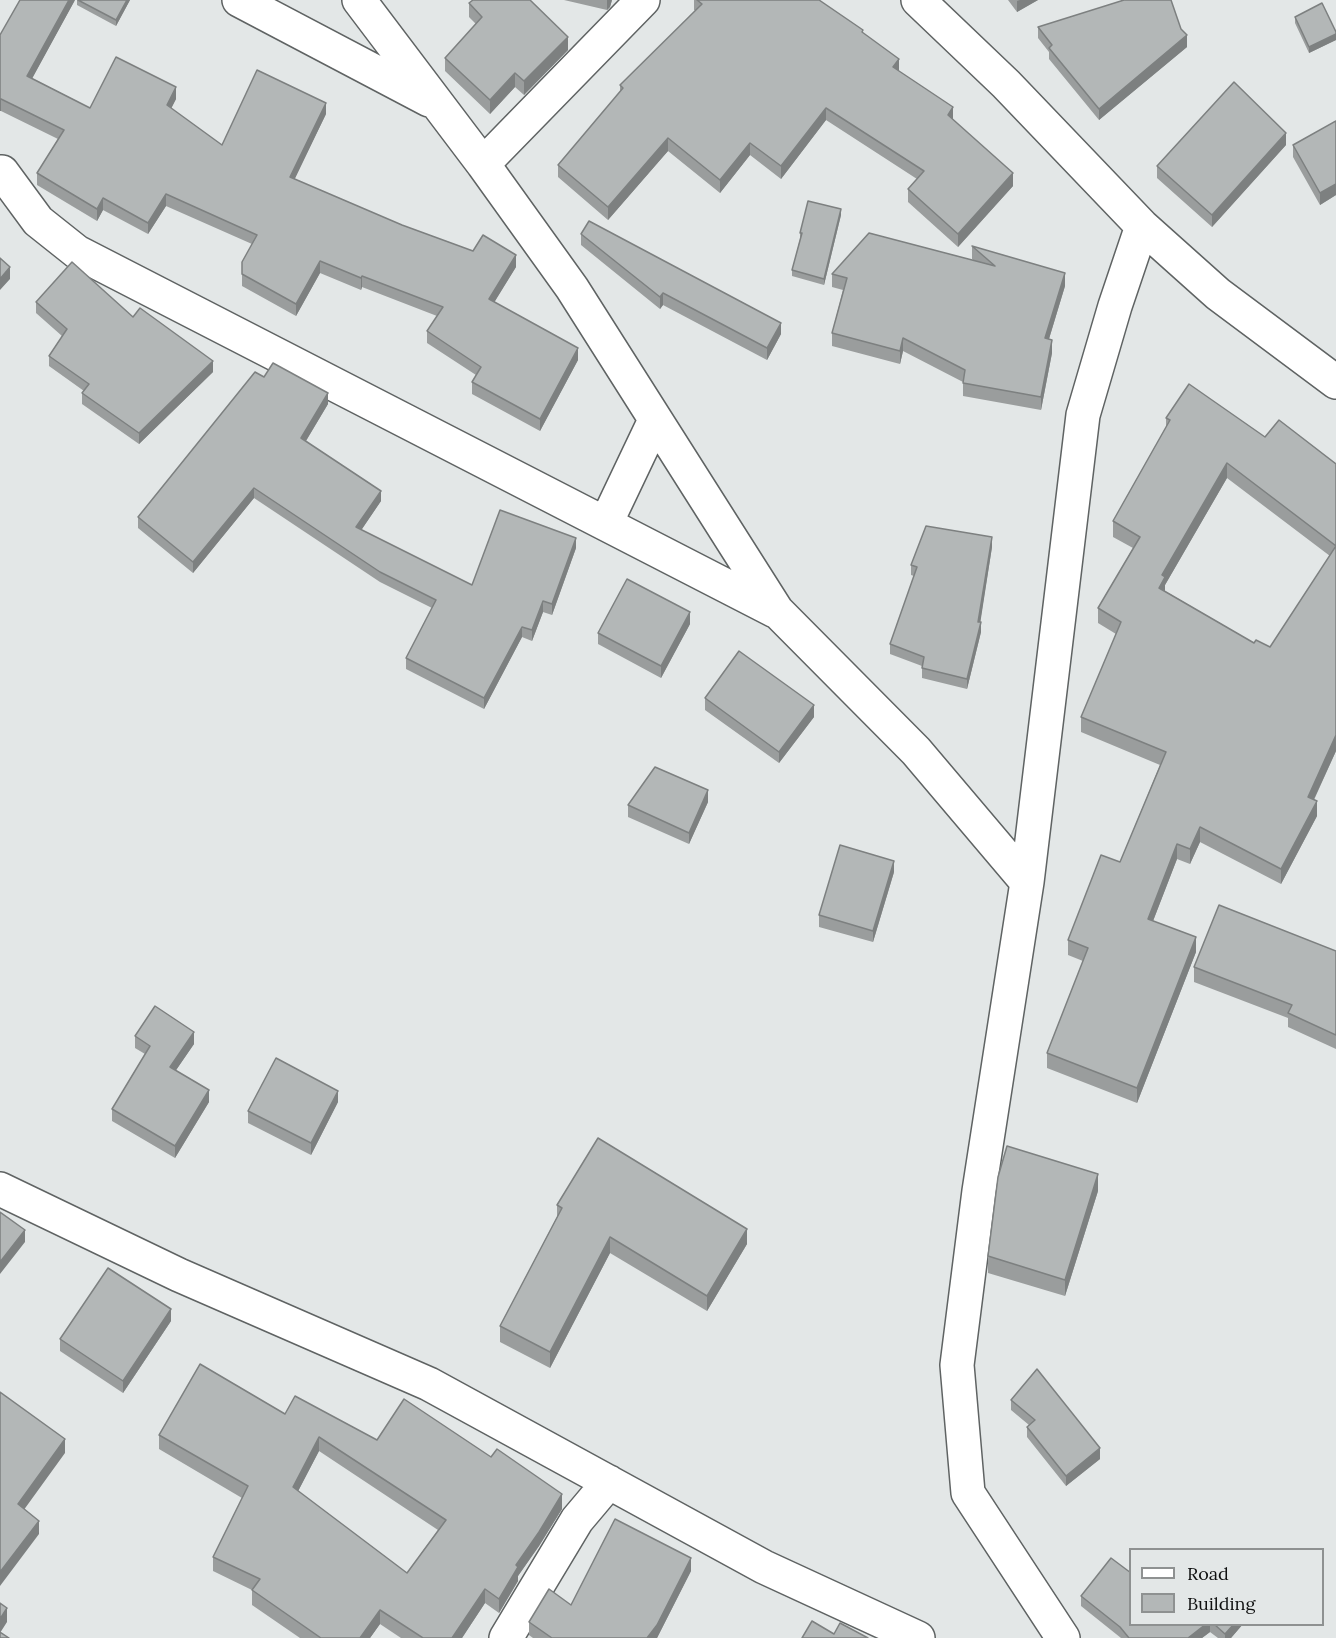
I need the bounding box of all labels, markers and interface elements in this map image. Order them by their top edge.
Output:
legend [1129,1548,1324,1626]
text: Road [1187,1562,1229,1585]
text: Building [1187,1592,1255,1615]

